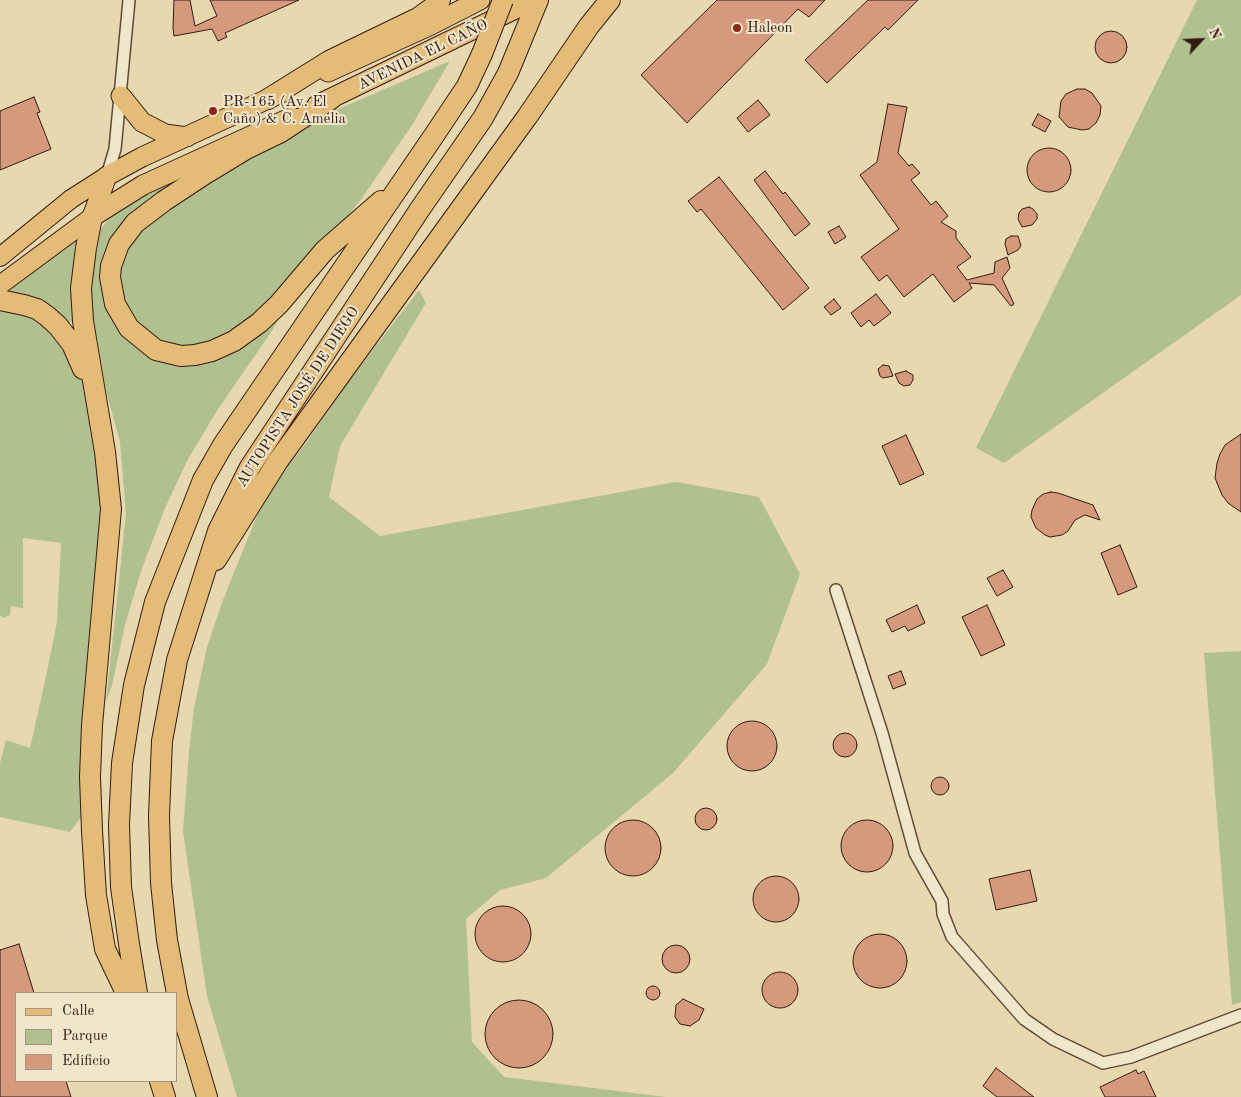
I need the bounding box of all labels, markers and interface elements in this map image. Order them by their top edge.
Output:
north arrow [1176,15,1226,65]
street label: AVENIDA EL CAÑO [355,16,491,94]
place label: Haleon [747,19,793,37]
marker: Haleon [731,22,743,34]
text: N [1206,26,1223,41]
place label: PR-165 (Av. El Caño) & C. Amelia [223,93,346,128]
marker: PR-165 (Av. El Caño) & C. Amelia [207,105,219,117]
street label: AUTOPISTA JOSÉ DE DIEGO [233,303,363,491]
legend [15,992,178,1082]
text: Calle [62,1004,94,1019]
text: Parque [62,1029,108,1044]
text: Edificio [62,1054,110,1069]

